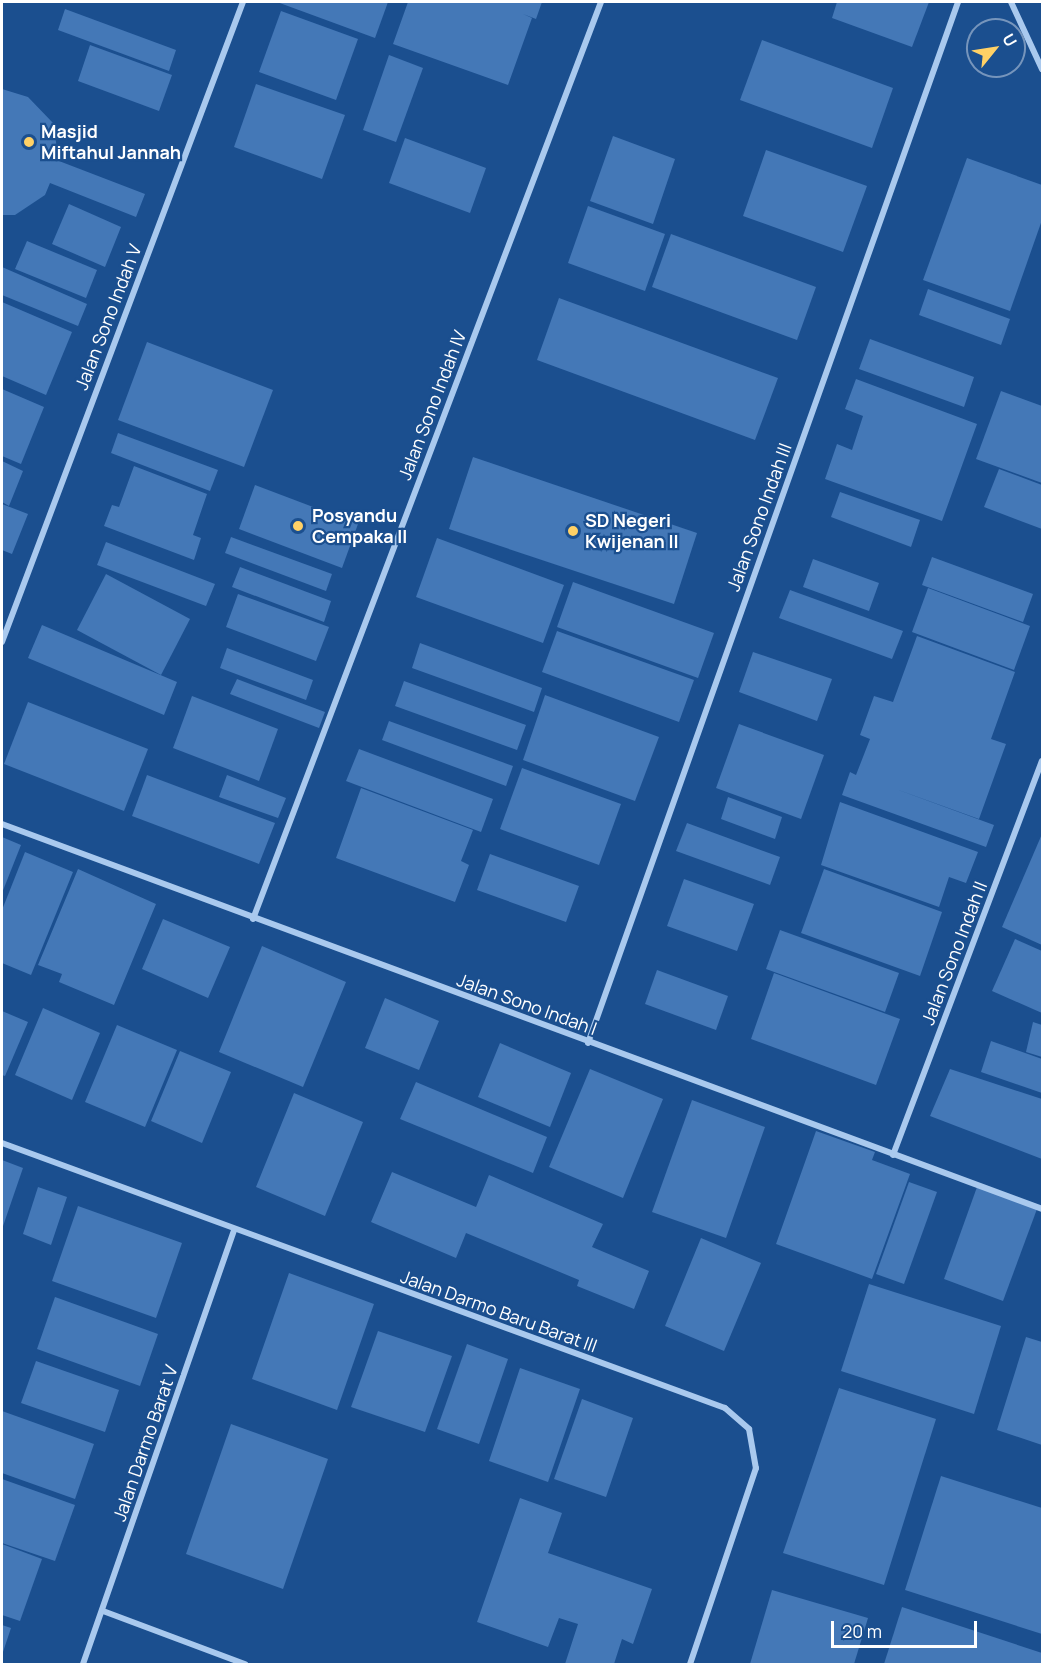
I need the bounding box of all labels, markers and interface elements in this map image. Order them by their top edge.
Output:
north arrow [966,18,1026,78]
text: U [997,30,1022,50]
place label: Masjid Miftahul Jannah [41,121,181,164]
marker: Masjid Miftahul Jannah [22,135,36,149]
street label: Jalan Sono Indah V [70,241,146,393]
street label: Jalan Sono Indah IV [394,327,470,483]
street label: Jalan Sono Indah III [722,440,796,594]
place label: Posyandu Cempaka II [312,505,407,548]
place label: SD Negeri Kwijenan II [585,510,678,552]
marker: Posyandu Cempaka II [289,517,307,535]
marker: SD Negeri Kwijenan II [566,524,580,538]
street label: Jalan Sono Indah II [917,878,991,1028]
street label: Jalan Sono Indah I [454,969,600,1039]
street label: Jalan Darmo Baru Barat III [398,1265,600,1357]
street label: Jalan Darmo Barat V [108,1362,182,1524]
scale bar [834,1609,980,1647]
text: 20 m [842,1619,882,1643]

